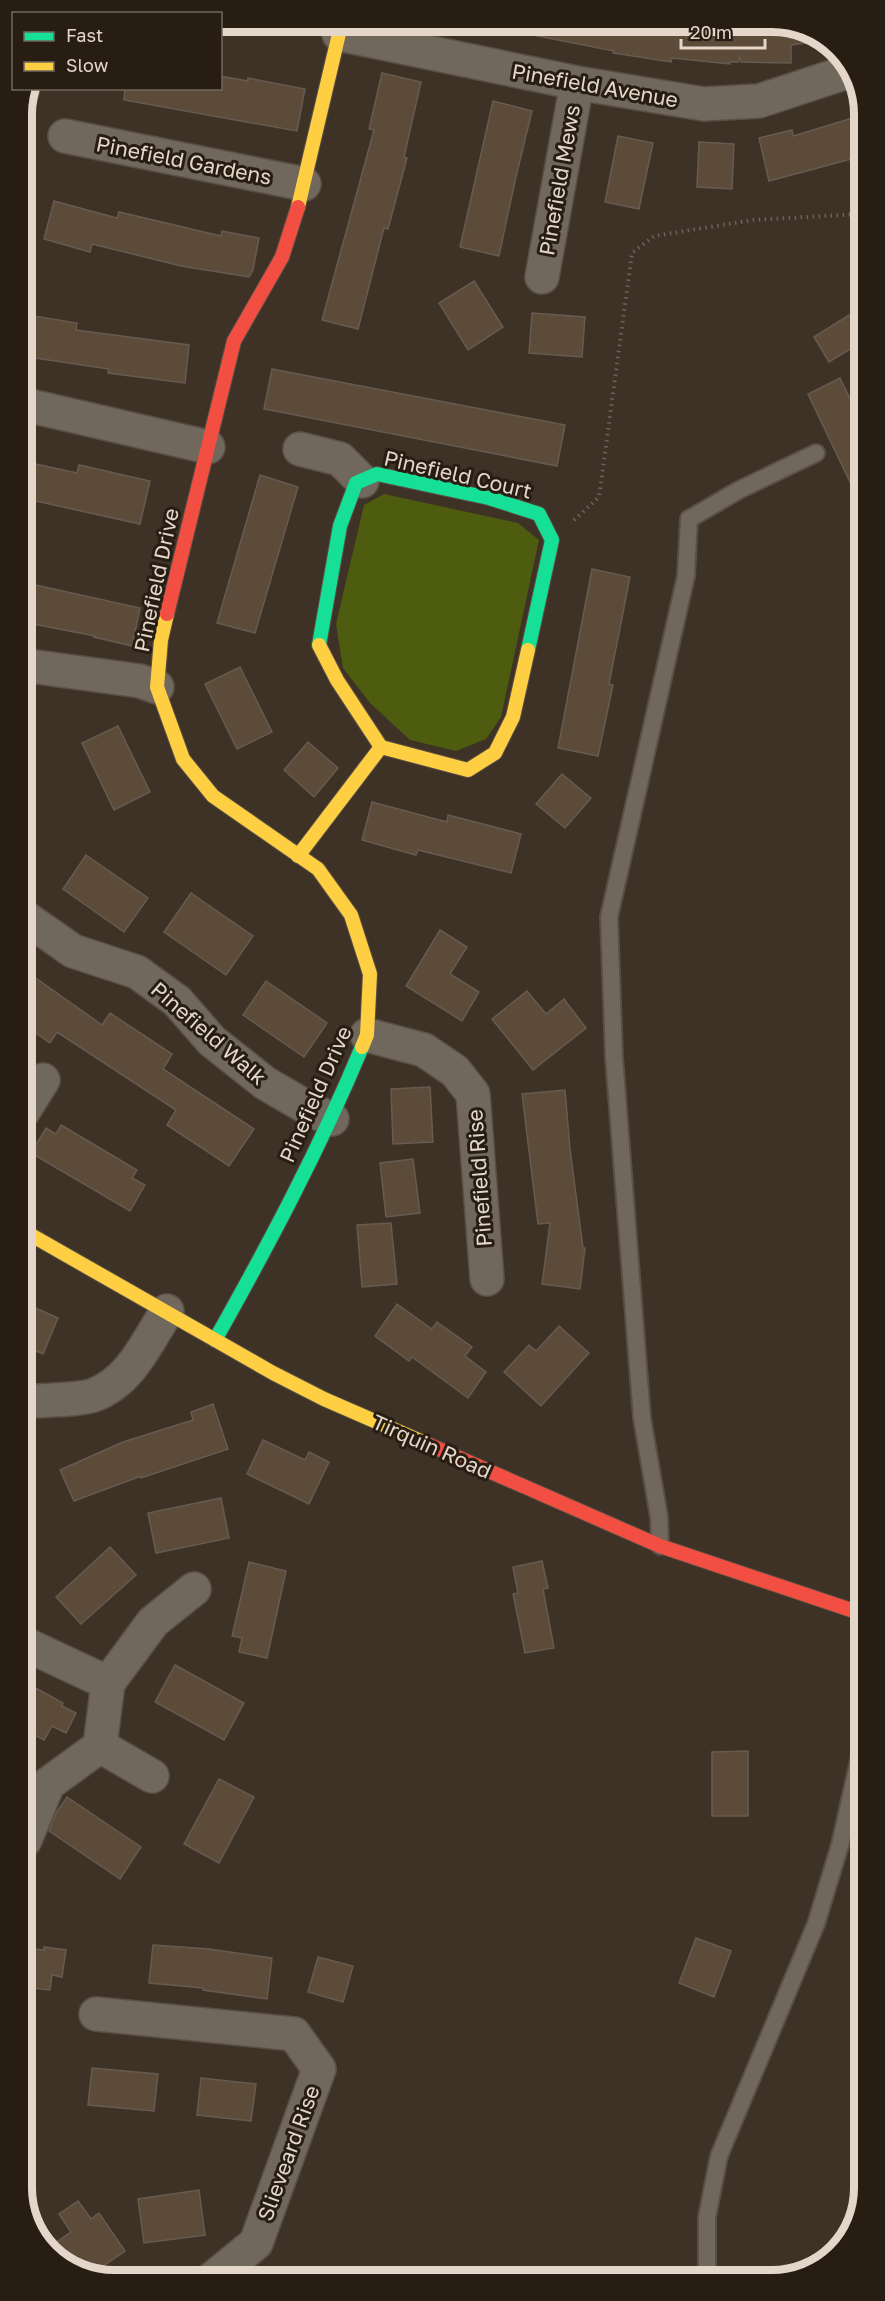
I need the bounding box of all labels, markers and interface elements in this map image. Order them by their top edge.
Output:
legend [12,12,222,90]
scale bar [681,12,765,50]
text: 20 m [690,21,732,43]
text: Fast [66,24,103,46]
text: Slow [66,54,109,76]
street label: Pinefield Avenue [510,58,680,112]
street label: Pinefield Mews [533,103,585,257]
street label: Pinefield Gardens [94,130,274,190]
street label: Pinefield Court [382,444,534,504]
street label: Pinefield Drive [128,506,184,654]
street label: Pinefield Walk [146,976,272,1090]
street label: Pinefield Drive [273,1022,357,1166]
street label: Pinefield Rise [461,1108,497,1248]
street label: Tirquin Road [368,1408,496,1484]
street label: Slieveard Rise [251,2082,325,2224]

